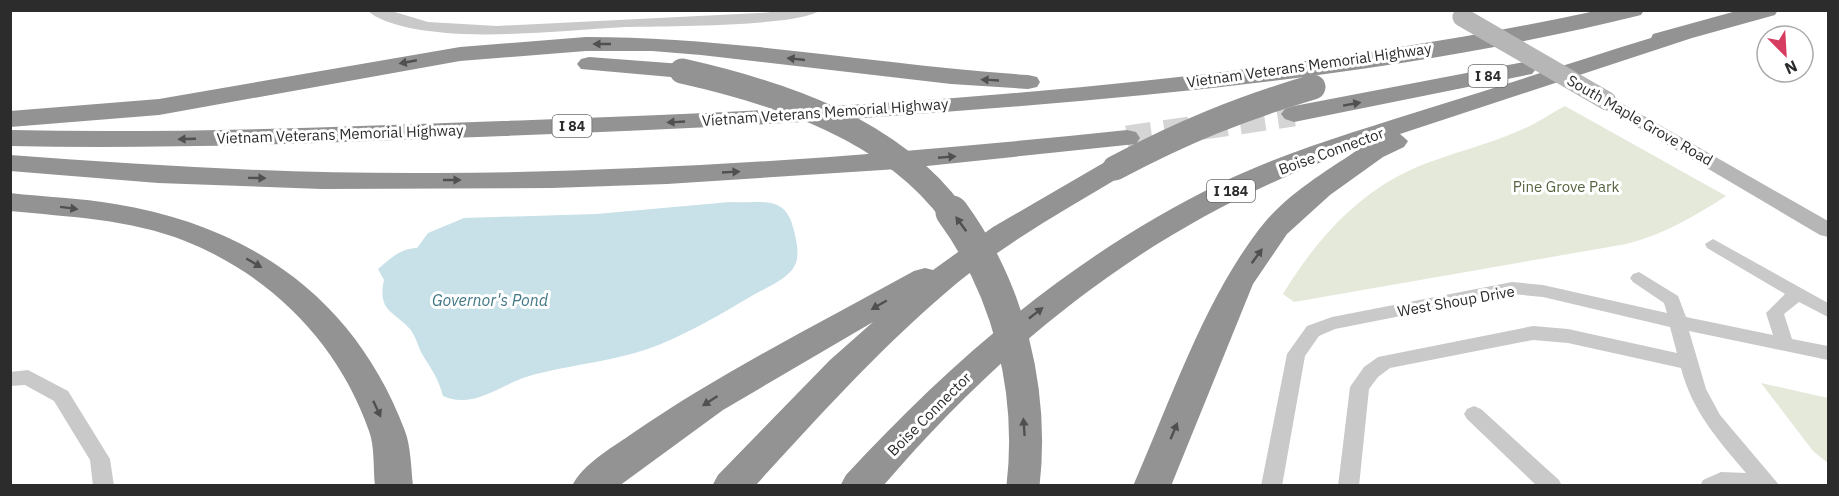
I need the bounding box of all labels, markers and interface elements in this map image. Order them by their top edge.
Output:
north arrow [1755,24,1815,84]
street label: Vietnam Veterans Memorial Highway [1185,38,1433,92]
one-way arrow [592,39,611,49]
one-way arrow [787,54,806,64]
text: N [1782,56,1800,79]
one-way arrow [398,58,417,67]
road number: I 84 [1468,65,1508,87]
street label: South Maple Grove Road [1564,70,1716,170]
one-way arrow [981,75,1000,84]
street label: Vietnam Veterans Memorial Highway [701,94,949,130]
one-way arrow [1342,99,1361,108]
road number: I 84 [552,115,592,137]
one-way arrow [667,118,686,127]
street label: Vietnam Veterans Memorial Highway [216,120,464,148]
street label: Boise Connector [1276,123,1387,179]
one-way arrow [178,134,197,144]
one-way arrow [937,152,956,161]
one-way arrow [722,167,741,176]
one-way arrow [248,174,267,183]
one-way arrow [443,175,462,185]
park label: Pine Grove Park [1513,177,1619,196]
road number: I 184 [1207,180,1255,202]
one-way arrow [59,203,78,212]
one-way arrow [955,217,967,232]
one-way arrow [1251,248,1263,264]
one-way arrow [245,258,262,268]
street label: West Shoup Drive [1396,281,1516,321]
water label: Governor's Pond [432,290,549,310]
one-way arrow [870,300,887,310]
one-way arrow [1029,308,1044,320]
street label: Boise Connector [883,368,975,460]
one-way arrow [702,396,718,407]
one-way arrow [373,401,382,418]
one-way arrow [1020,418,1029,437]
one-way arrow [1169,422,1179,440]

